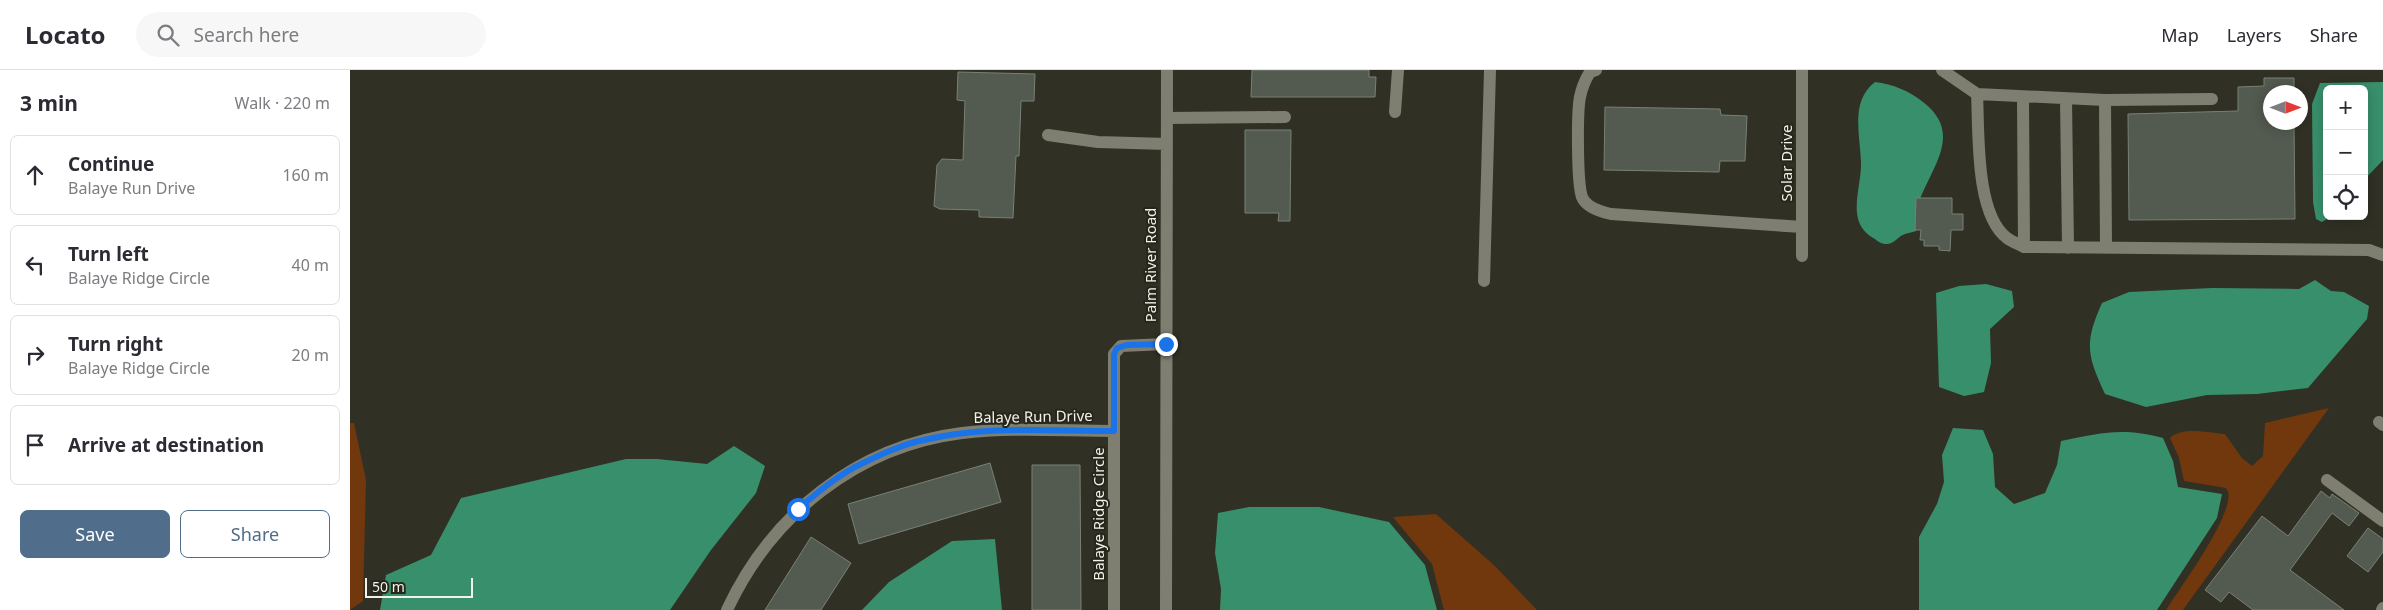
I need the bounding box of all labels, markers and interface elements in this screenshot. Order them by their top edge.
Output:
search box [136,12,486,57]
text: Locato [25,18,106,51]
icon: search [154,21,182,49]
text: Search here [194,22,299,48]
text: Map [2161,23,2199,47]
text: Layers [2227,23,2282,47]
text: Share [2310,23,2358,47]
north arrow [2263,85,2308,130]
map controls [2323,85,2368,220]
button: + [2323,85,2368,130]
text: 3 min [20,89,78,117]
text: Walk · 220 m [235,92,330,114]
street label: Solar Drive [1776,125,1796,201]
button: − [2323,130,2368,175]
text: Continue [68,151,154,177]
icon: ahead [21,161,49,189]
text: 160 m [282,164,329,186]
button: locate [2323,175,2368,220]
text: Balaye Run Drive [68,177,195,199]
street label: Palm River Road [1140,208,1160,322]
text: Turn left [68,241,149,267]
icon: left [21,251,49,279]
text: 40 m [292,254,329,276]
text: Balaye Ridge Circle [68,267,210,289]
text: Turn right [68,331,163,357]
route end [1155,333,1178,356]
icon: right [21,341,49,369]
text: 20 m [292,344,329,366]
text: Balaye Ridge Circle [68,357,210,379]
street label: Balaye Run Drive [973,405,1093,427]
icon: arrive [21,431,49,459]
text: Arrive at destination [68,432,264,458]
street label: Balaye Ridge Circle [1088,447,1108,581]
route start [787,498,810,521]
button: Save [20,510,170,558]
button: Share [180,510,330,558]
scale bar [365,575,472,598]
text: 50 m [372,577,405,596]

